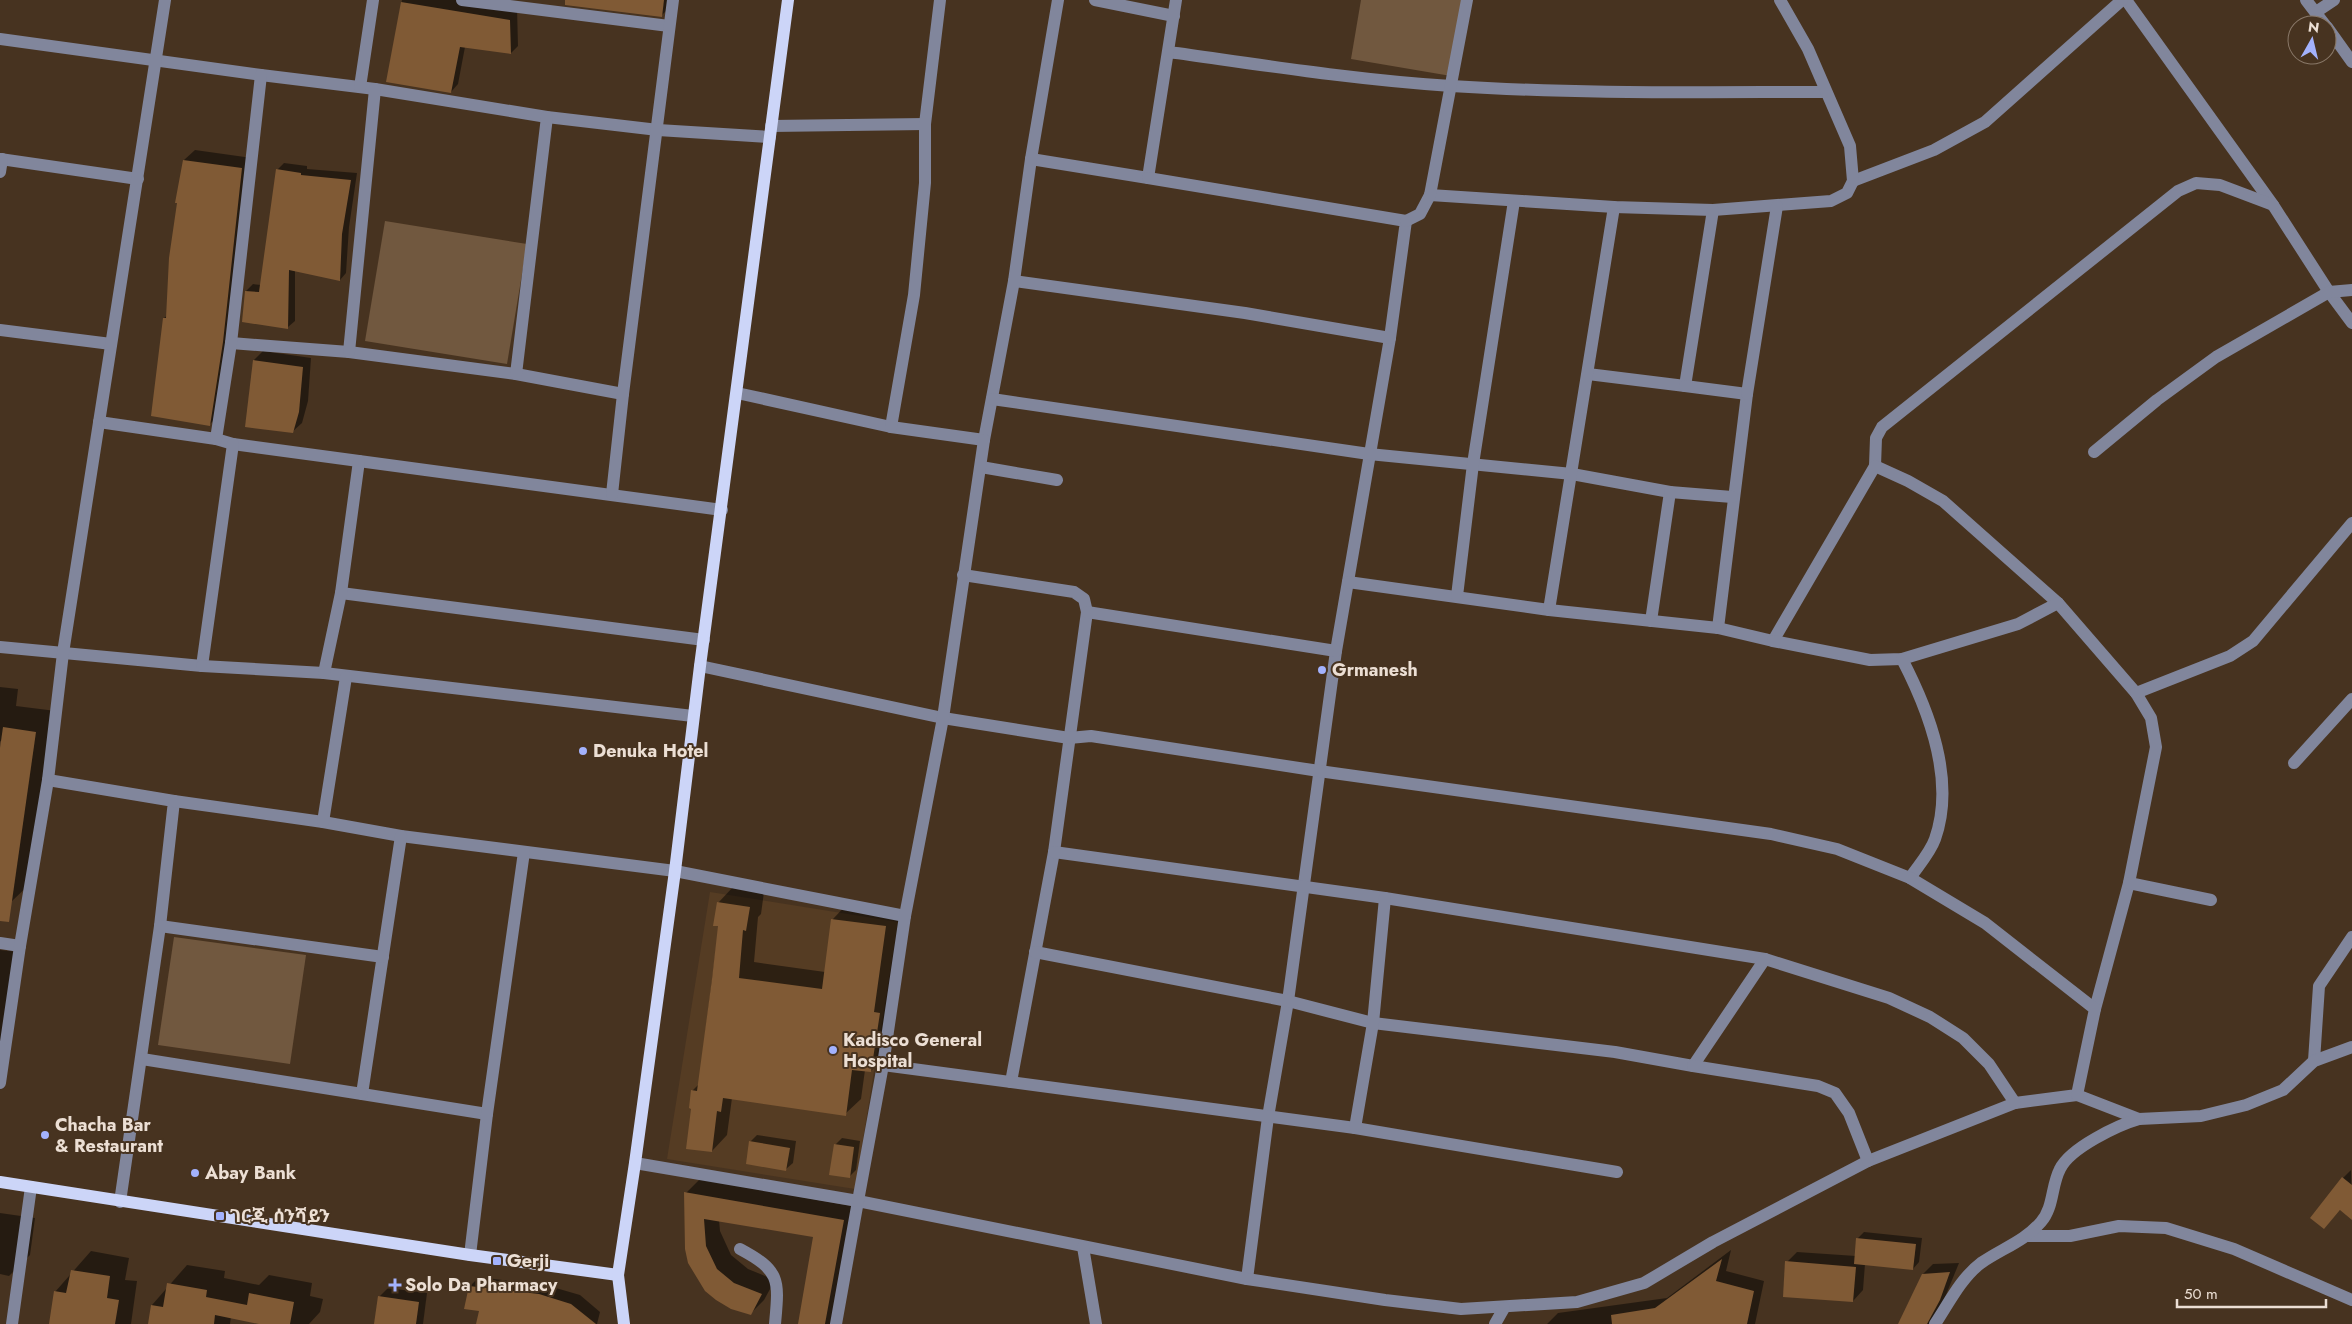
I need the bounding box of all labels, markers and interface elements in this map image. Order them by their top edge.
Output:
north arrow [2287,15,2337,65]
text: N [2307,16,2321,38]
place label: Grmanesh [1332,657,1418,683]
marker: Grmanesh [1316,664,1328,676]
place label: Denuka Hotel [593,738,708,764]
marker: Denuka Hotel [577,745,589,757]
place label: Kadisco General Hospital [843,1027,982,1074]
marker: Kadisco General Hospital [827,1044,839,1056]
place label: Chacha Bar & Restaurant [55,1112,163,1159]
marker: Chacha Bar & Restaurant [39,1129,51,1141]
place label: Abay Bank [204,1160,297,1186]
marker: Abay Bank [189,1167,201,1179]
place label: ገርጂ ሰንሻይን [230,1203,330,1229]
marker: ገርጂ ሰንሻይን [214,1210,226,1222]
place label: Gerji [507,1248,549,1274]
marker: Gerji [491,1255,503,1267]
place label: Solo Da Pharmacy [405,1272,558,1298]
scale bar [2177,1276,2326,1308]
marker: Solo Da Pharmacy [389,1279,401,1291]
text: 50 m [2184,1283,2218,1305]

